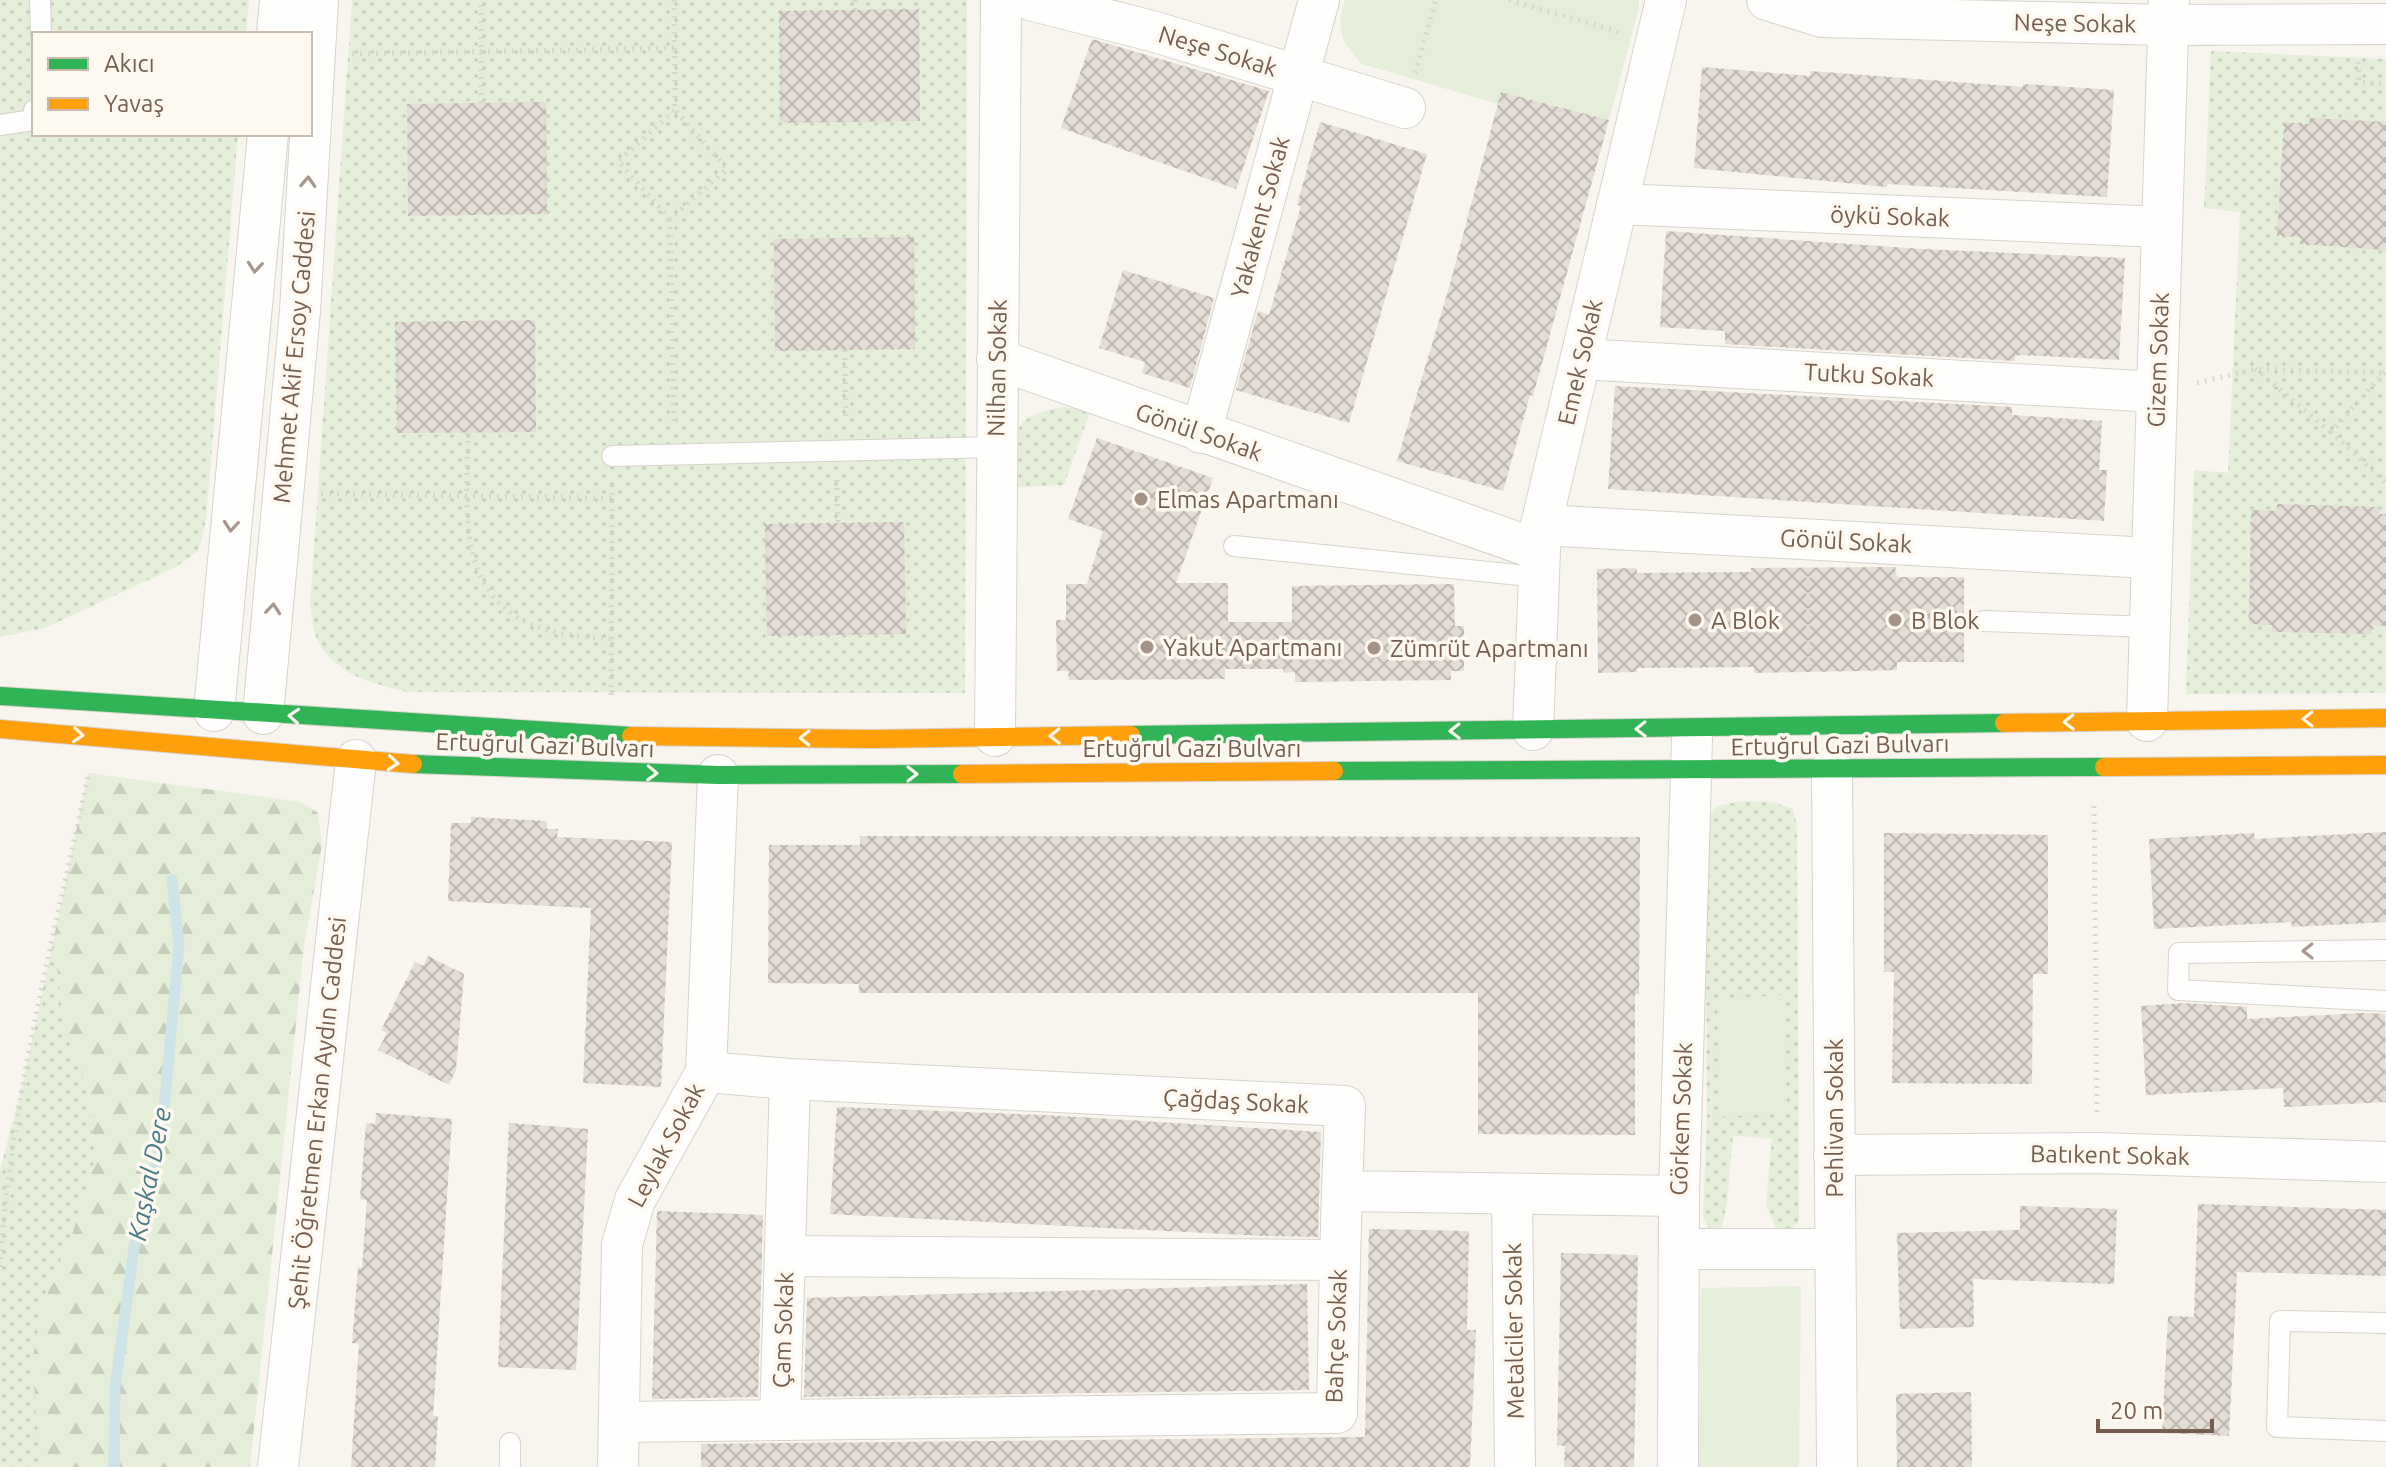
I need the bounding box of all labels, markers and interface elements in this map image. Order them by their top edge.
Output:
street label: Neşe Sokak [2013,8,2137,38]
street label: Neşe Sokak [1155,20,1281,82]
legend [32,32,312,136]
text: Akıcı [104,50,155,77]
text: Yavaş [104,90,164,117]
street label: Yakakent Sokak [1225,133,1295,301]
one-way arrow [299,175,316,188]
street label: öykü Sokak [1830,200,1950,232]
street label: Mehmet Akif Ersoy Caddesi [268,210,320,504]
one-way arrow [247,261,264,274]
street label: Gizem Sokak [2142,292,2174,428]
street label: Emek Sokak [1552,296,1608,428]
street label: Nilhan Sokak [982,299,1012,437]
street label: Tutku Sokak [1803,358,1935,392]
street label: Gönül Sokak [1132,398,1266,466]
place label: Elmas Apartmanı [1157,486,1339,513]
marker: Elmas Apartmanı [1132,490,1150,508]
one-way arrow [223,520,240,533]
street label: Gönül Sokak [1779,524,1913,558]
one-way arrow [264,602,281,615]
place label: A Blok [1711,607,1780,634]
place label: B Blok [1911,607,1979,634]
marker: A Blok [1686,611,1704,629]
marker: B Blok [1886,611,1904,629]
place label: Yakut Apartmanı [1163,634,1342,661]
place label: Zümrüt Apartmanı [1390,635,1589,662]
marker: Yakut Apartmanı [1138,638,1156,656]
marker: Zümrüt Apartmanı [1365,639,1383,657]
one-way arrow [287,708,300,725]
one-way arrow [2301,710,2314,728]
one-way arrow [2062,713,2075,731]
one-way arrow [1634,720,1647,737]
one-way arrow [1448,722,1461,740]
one-way arrow [72,727,85,744]
one-way arrow [1048,727,1061,745]
street label: Ertuğrul Gazi Bulvarı [435,728,655,762]
one-way arrow [798,729,811,747]
street label: Ertuğrul Gazi Bulvarı [1730,730,1950,760]
street label: Ertuğrul Gazi Bulvarı [1083,735,1301,762]
one-way arrow [387,754,400,771]
one-way arrow [646,764,659,781]
one-way arrow [906,765,919,783]
street label: Şehit Öğretmen Erkan Aydın Caddesi [283,915,351,1311]
one-way arrow [2301,942,2314,960]
street label: Pehlivan Sokak [1821,1038,1848,1198]
street label: Görkem Sokak [1665,1042,1697,1196]
street label: Leylak Sokak [622,1078,710,1212]
street label: Çağdaş Sokak [1162,1084,1310,1118]
water label: Kaşkal Dere [122,1105,176,1243]
street label: Batıkent Sokak [2030,1140,2190,1170]
street label: Metalciler Sokak [1499,1243,1529,1419]
street label: Bahçe Sokak [1320,1268,1352,1404]
street label: Çam Sokak [767,1271,799,1389]
scale bar [2098,1383,2212,1433]
text: 20 m [2110,1397,2163,1424]

